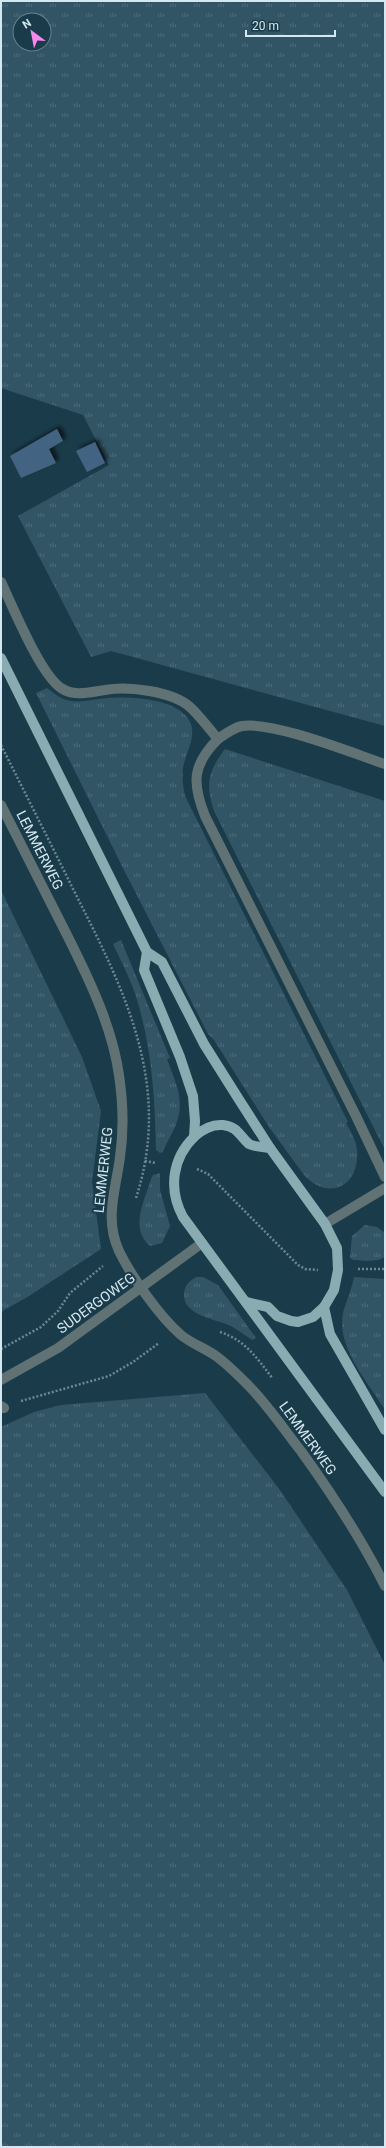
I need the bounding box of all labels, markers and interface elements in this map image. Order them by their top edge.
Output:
north arrow [12,12,52,52]
scale bar [246,12,335,38]
text: N [20,16,34,32]
text: 20 m [252,19,279,33]
street label: LEMMERWEG [13,808,67,892]
street label: LEMMERWEG [91,1126,115,1214]
street label: SUDERGOWEG [54,1269,138,1337]
street label: LEMMERWEG [276,1398,340,1478]

